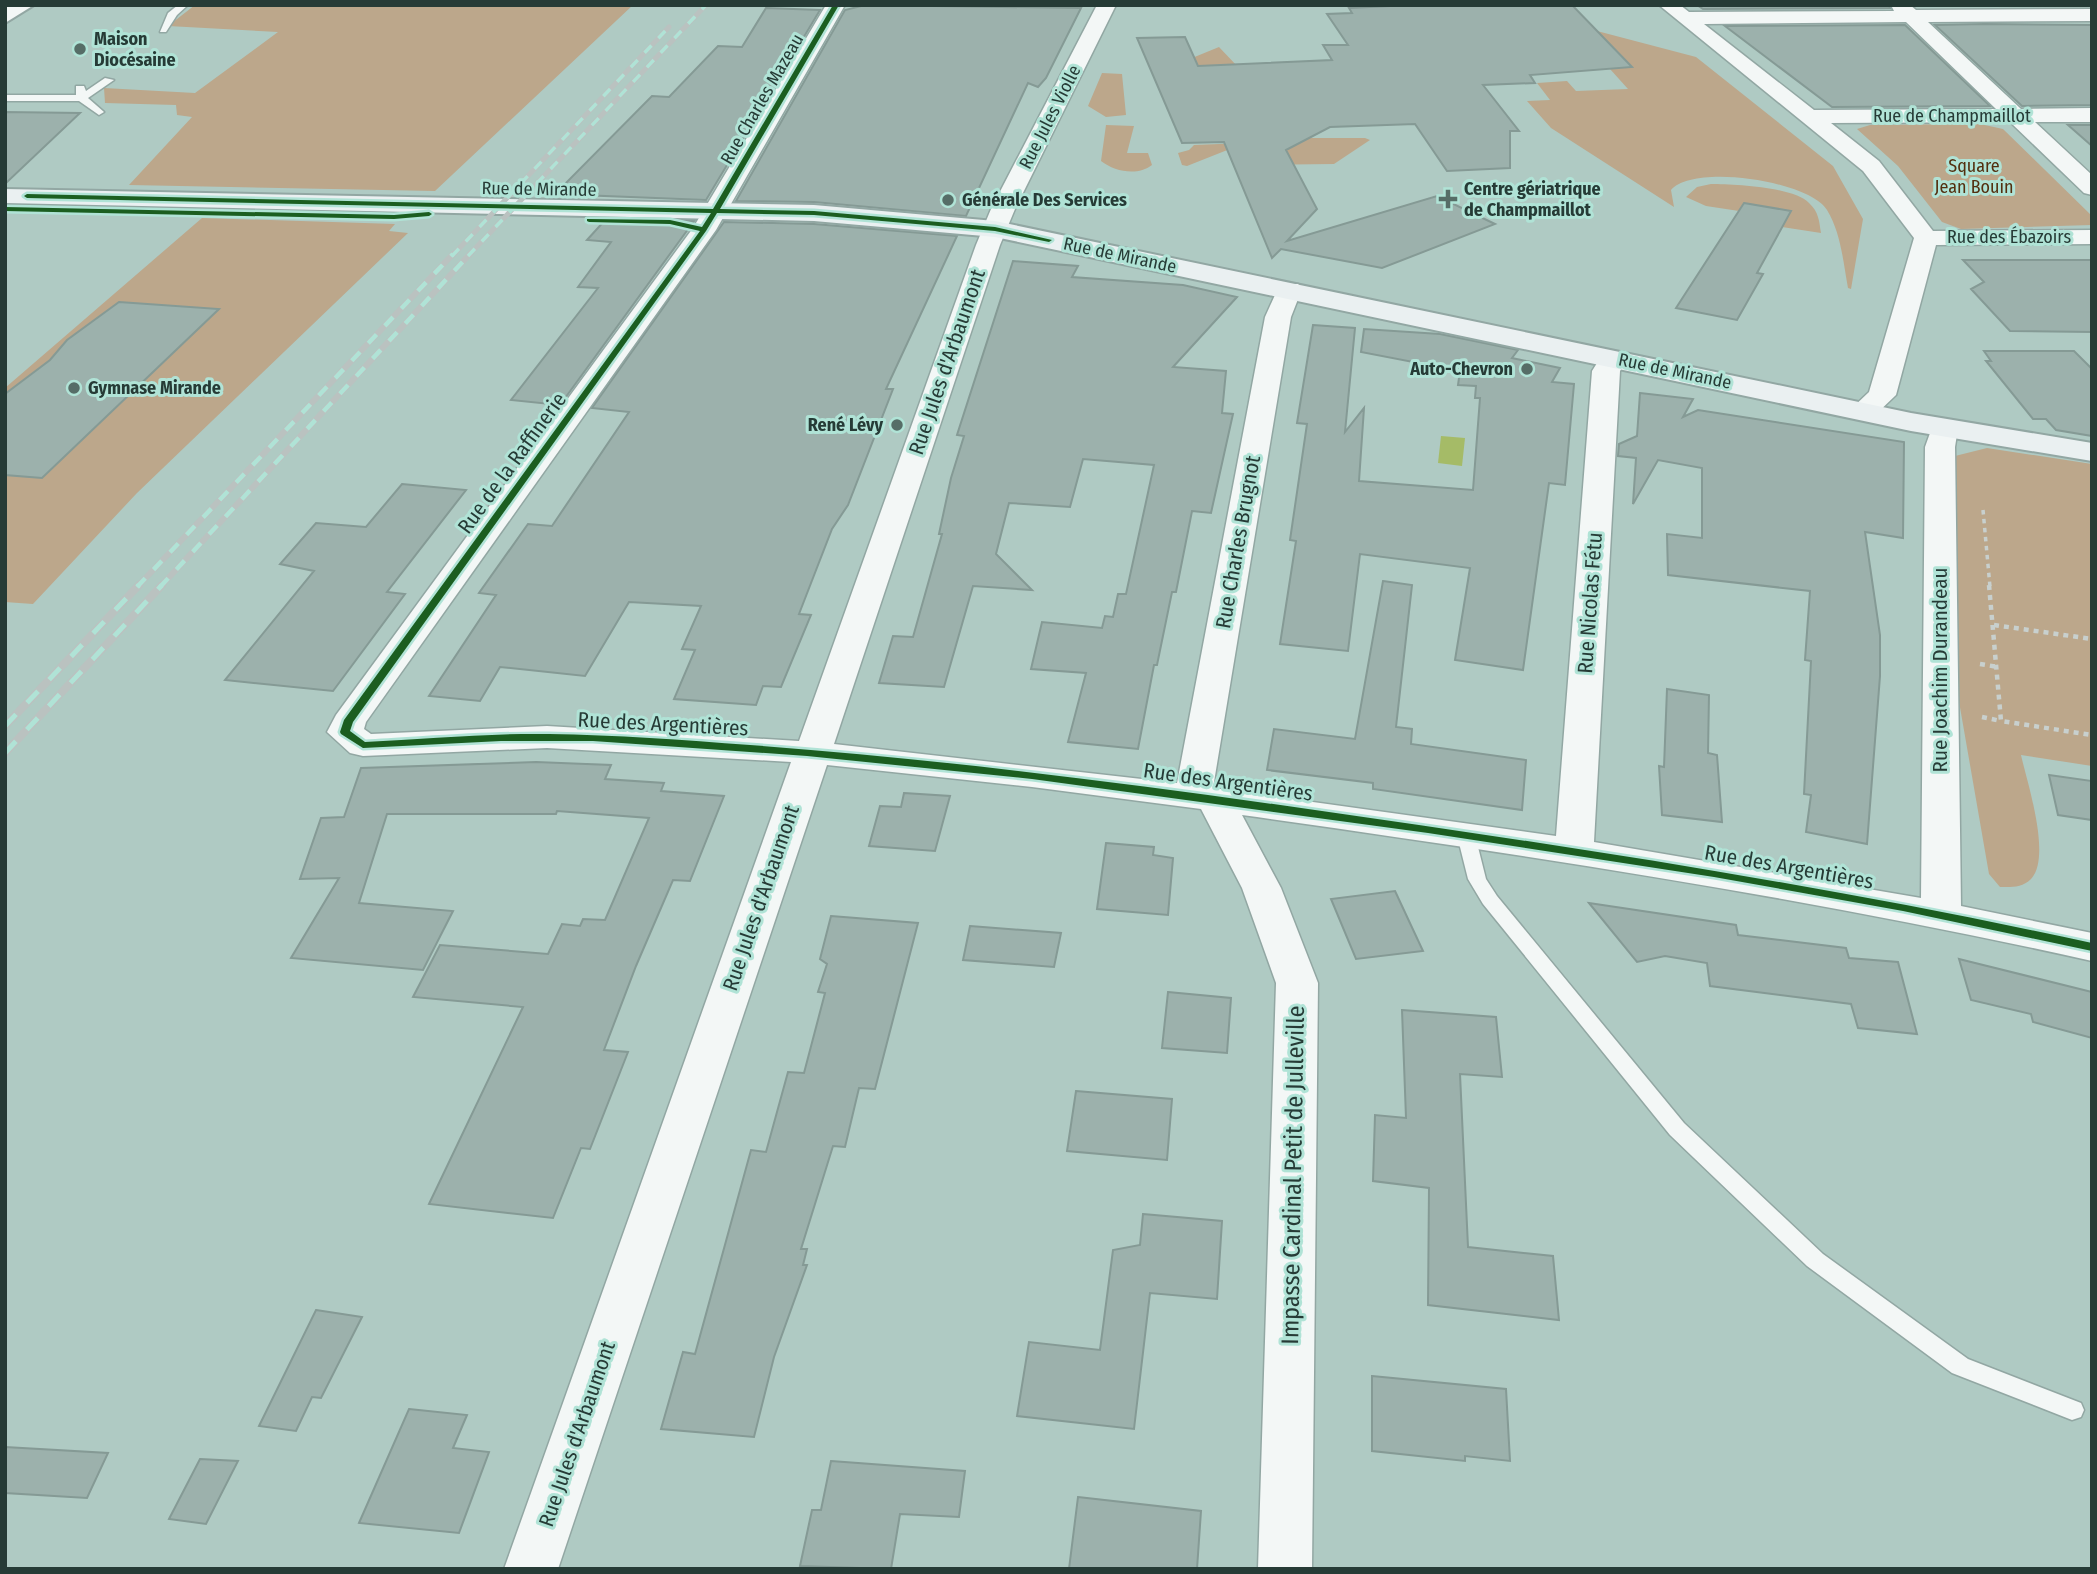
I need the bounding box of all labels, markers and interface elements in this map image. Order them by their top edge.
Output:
place label: Maison Diocésaine [94,28,176,71]
street label: Rue Charles Mazeau [716,30,808,168]
marker: Maison Diocésaine [72,41,88,57]
street label: Rue Jules Violle [1014,61,1086,173]
street label: Rue de Champmaillot [1873,105,2031,127]
park label: Square Jean Bouin [1935,155,2013,198]
street label: Rue de Mirande [481,177,597,201]
place label: Centre gériatrique de Champmaillot [1464,178,1601,221]
place label: Générale Des Services [962,189,1127,211]
marker: Centre gériatrique de Champmaillot [1438,189,1458,209]
marker: Générale Des Services [940,192,956,208]
street label: Rue des Ébazoirs [1947,225,2071,248]
street label: Rue de Mirande [1061,232,1179,278]
street label: Rue Jules d'Arbaumont [903,266,991,458]
street label: Rue de Mirande [1616,348,1734,394]
place label: Auto-Chevron [1409,358,1513,380]
marker: Auto-Chevron [1519,361,1535,377]
place label: Gymnase Mirande [88,377,221,399]
marker: Gymnase Mirande [66,380,82,396]
street label: Rue de la Raffinerie [452,387,572,539]
place label: René Lévy [808,414,883,436]
marker: René Lévy [889,417,905,433]
street label: Rue Charles Brugnot [1210,453,1266,631]
street label: Rue Nicolas Fétu [1572,531,1608,675]
street label: Rue Joachim Durandeau [1927,568,1953,772]
street label: Rue des Argentières [577,707,749,741]
street label: Rue des Argentières [1142,757,1314,807]
street label: Rue Jules d'Arbaumont [717,802,805,994]
street label: Rue des Argentières [1703,839,1875,895]
street label: Impasse Cardinal Petit de Julleville [1276,1005,1310,1345]
street label: Rue Jules d'Arbaumont [533,1338,621,1530]

